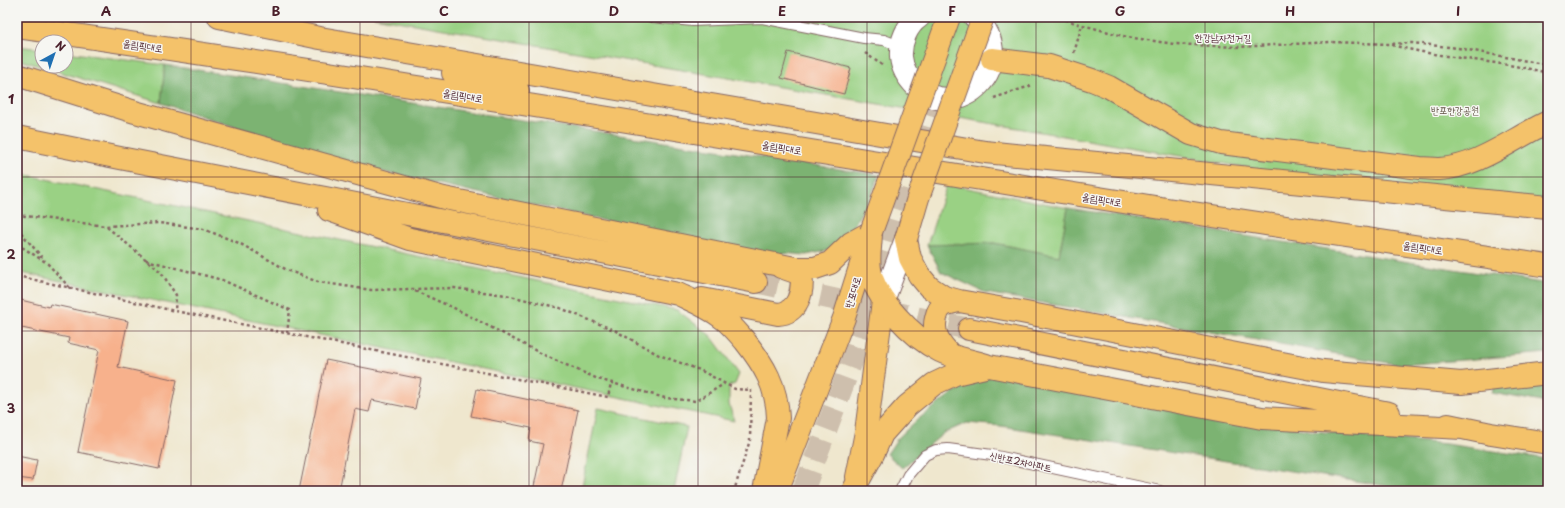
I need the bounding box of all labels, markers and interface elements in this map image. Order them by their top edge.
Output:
text: A [101,1,111,20]
text: B [272,1,281,20]
text: C [439,1,449,20]
text: D [609,1,619,20]
text: E [778,1,786,20]
text: F [948,1,956,20]
text: G [1115,1,1125,20]
text: H [1285,1,1295,20]
text: I [1456,1,1460,20]
street label: 한강남자전거길 [1195,29,1251,45]
north arrow [34,34,74,74]
street label: 올림픽대로 [122,35,164,55]
text: N [52,37,70,55]
street label: 올림픽대로 [442,84,484,106]
text: 1 [8,89,14,108]
park label: 반포한강공원 [1431,102,1479,117]
street label: 올림픽대로 [761,136,803,158]
street label: 올림픽대로 [1081,188,1123,210]
street label: 올림픽대로 [1402,237,1444,257]
text: 2 [6,244,16,263]
street label: 반포대로 [840,274,864,310]
text: 3 [7,398,16,417]
street label: 신반포2차아파트 [988,447,1054,475]

